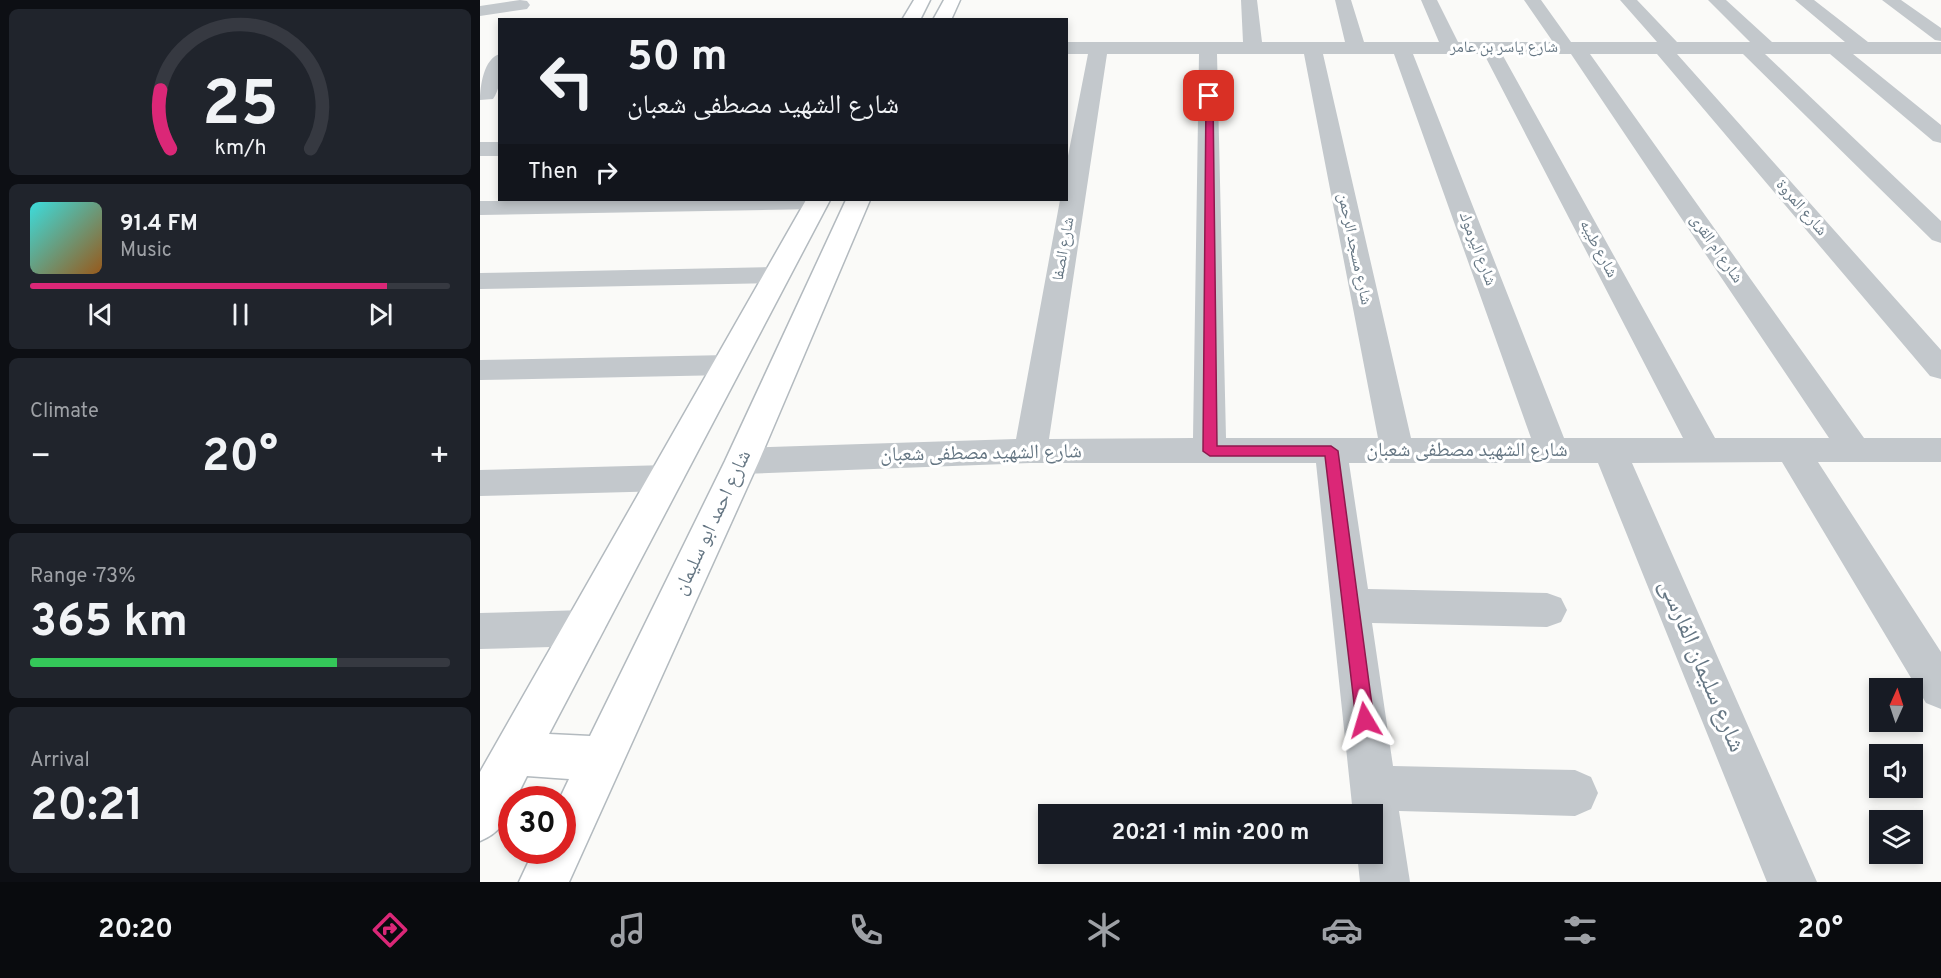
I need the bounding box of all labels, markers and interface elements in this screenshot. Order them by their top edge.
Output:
text: 50 m [627,32,728,85]
street label: شارع ياسر بن عامر [1449,38,1558,58]
icon: left [528,42,606,120]
text: 25 [202,68,278,147]
pin [1183,70,1234,121]
icon: arrive [1192,79,1225,112]
text: شارع الشهيد مصطفى شعبان [627,89,899,123]
text: km/h [214,135,266,162]
icon: right [590,156,623,189]
text: Then [528,159,578,186]
street label: شارع المروة [1771,176,1831,240]
street label: شارع مسجد الرحمن [1332,191,1376,307]
street label: شارع اليرموك [1454,209,1500,289]
text: 91.4 FM [120,211,198,238]
street label: شارع ام القرى [1685,211,1747,287]
street label: شارع الصفا [1049,216,1079,282]
street label: شارع طيبه [1575,217,1621,281]
text: Music [120,238,172,264]
icon: previous [84,298,117,331]
icon: pause [224,298,257,331]
icon: next [364,298,397,331]
text: Climate [30,399,99,425]
text: 20° [202,430,278,487]
text: − [30,437,51,479]
text: + [429,437,450,479]
street label: شارع الشهيد مصطفى شعبان [1366,438,1568,464]
street label: شارع الشهيد مصطفى شعبان [880,439,1082,469]
street label: شارع احمد ابو سليمان [668,446,758,600]
text: Range · 73% [30,564,136,590]
street label: شارع سليمان الفارسى [1651,575,1751,757]
text: 365 km [30,595,188,652]
north arrow [1869,678,1923,732]
map controls [1869,678,1923,864]
position arrow [1333,688,1397,752]
button: sound [1869,744,1923,798]
text: Arrival [30,748,90,774]
text: 20:21 [30,779,144,836]
speed limit sign: 30 [498,786,576,864]
button: layers [1869,810,1923,864]
text: 20:21 · 1 min · 200 m [1112,820,1309,847]
icon: directions [369,909,411,951]
icon: music [607,909,649,951]
icon: phone [845,909,887,951]
icon: climate [1083,909,1125,951]
icon: car [1321,909,1363,951]
icon: filters [1559,909,1601,951]
text: 20:20 [98,913,173,947]
text: 20° [1797,913,1843,947]

